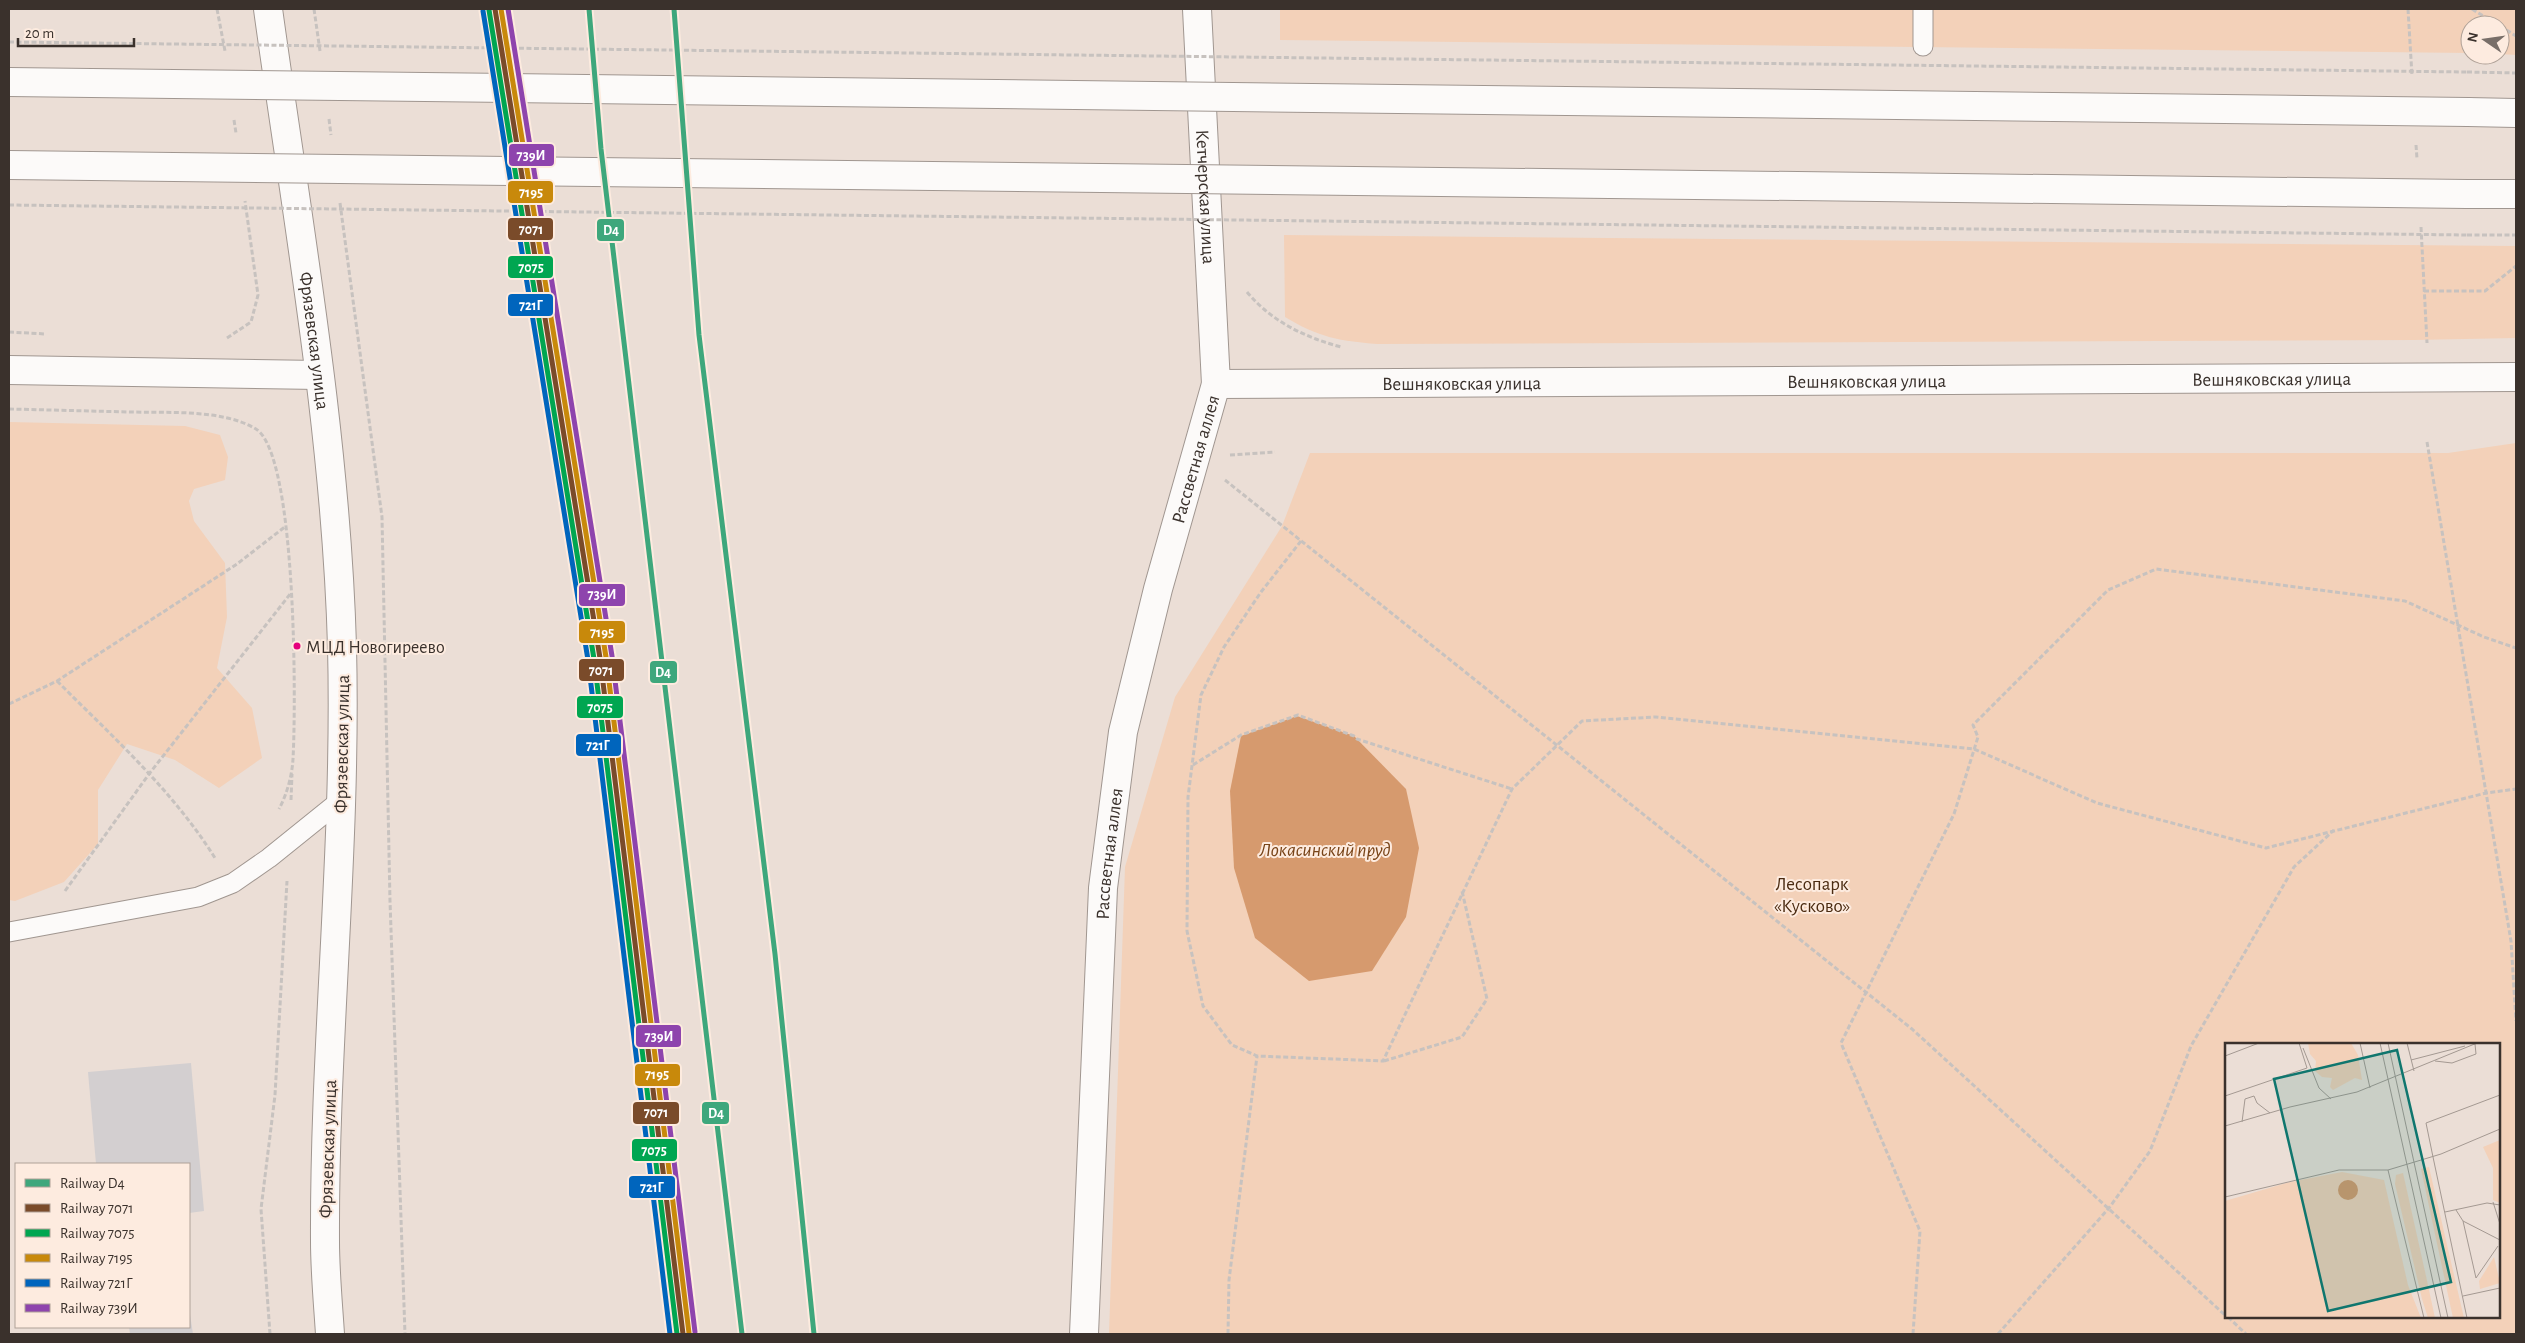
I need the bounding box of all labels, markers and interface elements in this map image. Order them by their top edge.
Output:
scale bar [18,15,134,47]
north arrow [2460,15,2510,65]
text: 20 m [25,26,54,41]
text: N [2465,31,2481,44]
street label: Кетчерская улица [1192,129,1218,265]
line badge: 739И [508,143,555,167]
text: 739И [517,149,545,163]
line badge: 7195 [507,180,554,204]
text: 7195 [519,186,543,200]
line badge: 7071 [507,217,554,241]
line badge: D4 [596,218,625,242]
text: 7071 [519,223,543,237]
text: D4 [603,224,619,238]
line badge: 7075 [507,255,554,279]
text: 7075 [518,261,544,275]
street label: Фрязевская улица [295,271,332,411]
line badge: 721Г [507,293,554,317]
text: 721Г [519,299,544,313]
street label: Вешняковская улица [2192,370,2351,390]
street label: Вешняковская улица [1787,372,1946,392]
street label: Вешняковская улица [1382,374,1541,394]
street label: Рассветная аллея [1169,393,1223,526]
line badge: 739И [578,583,626,607]
text: 739И [588,588,616,602]
line badge: 7195 [578,620,626,644]
text: 7195 [590,626,614,640]
place label: МЦД Новогиреево [306,639,445,657]
marker: МЦД Новогиреево [292,641,302,651]
line badge: 7071 [578,658,625,682]
line badge: D4 [649,660,678,684]
text: 7071 [589,664,613,678]
text: D4 [655,666,671,680]
street label: Фрязевская улица [332,674,353,814]
line badge: 7075 [576,695,624,719]
text: 7075 [587,701,613,715]
line badge: 721Г [575,733,622,757]
text: 721Г [586,739,611,753]
street label: Рассветная аллея [1094,787,1127,920]
water label: Локасинский пруд [1258,840,1391,860]
park label: Лесопарк «Кусково» [1774,875,1850,916]
line badge: 739И [635,1024,682,1048]
text: 739И [645,1030,673,1044]
inset map [2225,1043,2500,1318]
line badge: 7195 [634,1063,681,1087]
text: 7195 [645,1068,669,1082]
street label: Фрязевская улица [317,1079,340,1219]
line badge: 7071 [632,1101,680,1125]
line badge: D4 [701,1101,730,1125]
text: 7071 [644,1106,668,1120]
text: D4 [708,1107,724,1121]
line badge: 7075 [631,1138,678,1162]
text: 7075 [641,1144,667,1158]
legend [15,1163,190,1328]
line badge: 721Г [628,1175,676,1199]
text: Railway D4 [60,1176,125,1191]
text: 721Г [640,1181,665,1195]
text: Railway 7071 [60,1201,133,1216]
text: Railway 7075 [60,1226,134,1241]
text: Railway 7195 [60,1251,133,1266]
text: Railway 721Г [60,1276,133,1291]
text: Railway 739И [60,1301,138,1316]

